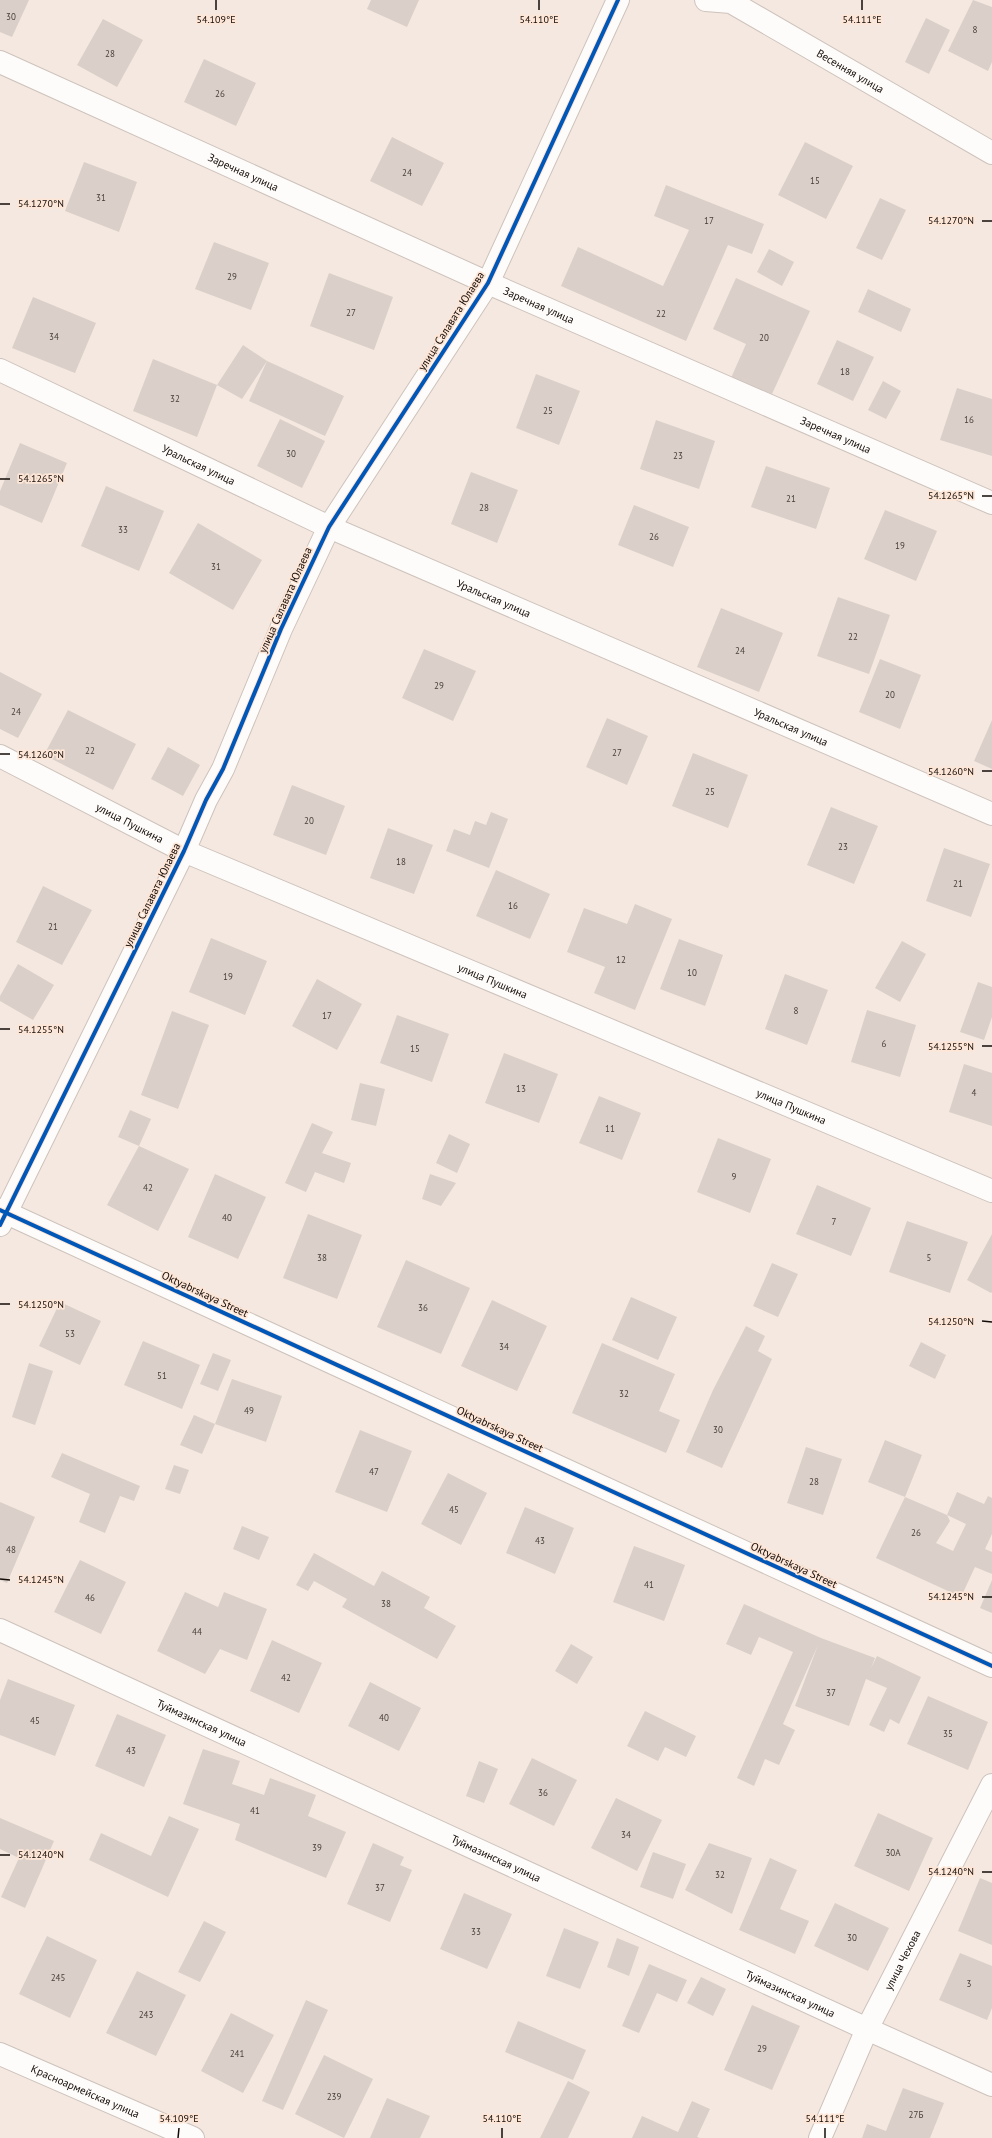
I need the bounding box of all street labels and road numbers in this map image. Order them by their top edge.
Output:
street label: Весенняя улица [814,46,887,96]
street label: Заречная улица [206,150,281,194]
street label: улица Салавата Юлаева [415,269,487,373]
street label: Заречная улица [501,284,576,327]
street label: Заречная улица [798,413,873,456]
street label: Уральская улица [160,441,237,488]
street label: улица Салавата Юлаева [255,545,315,655]
street label: Уральская улица [454,576,533,620]
street label: Уральская улица [752,705,830,749]
street label: улица Пушкина [94,800,166,846]
street label: улица Салавата Юлаева [121,841,183,949]
street label: улица Пушкина [456,960,530,1002]
street label: улица Пушкина [754,1086,828,1127]
street label: Oktyabrskaya Street [160,1268,251,1320]
street label: Oktyabrskaya Street [455,1403,546,1455]
street label: Oktyabrskaya Street [749,1539,840,1591]
street label: Туймазинская улица [155,1696,249,1749]
street label: Туймазинская улица [449,1832,543,1885]
street label: улица Чехова [881,1928,923,1992]
street label: Туймазинская улица [743,1967,837,2020]
street label: Красноармейская улица [29,2061,142,2121]

